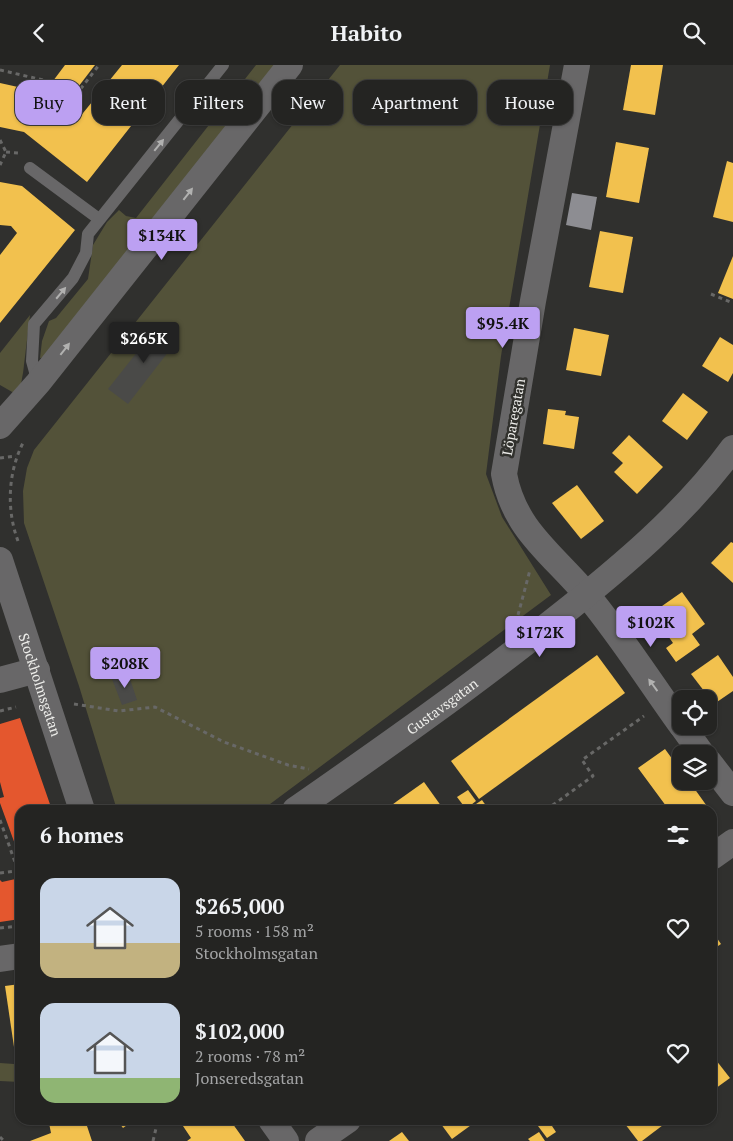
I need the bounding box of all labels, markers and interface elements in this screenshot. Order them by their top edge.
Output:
text: Habito [331,18,402,47]
icon: back [25,19,53,47]
icon: search [680,19,708,47]
chip: Buy [15,80,82,125]
chip: Rent [92,80,165,125]
chip: Filters [175,80,262,125]
chip: New [272,80,343,125]
chip: Apartment [353,80,477,125]
chip: House [487,80,573,125]
one-way arrow [153,139,164,152]
one-way arrow [182,188,193,201]
pin: $134K [127,219,197,261]
text: $134K [138,224,186,246]
one-way arrow [55,287,67,299]
pin: $95.4K [462,307,544,349]
text: $95.4K [477,312,529,334]
pin: $265K [109,321,179,364]
text: $265K [120,327,168,349]
one-way arrow [60,343,71,356]
street label: Löparegatan [497,376,529,457]
pin: $102K [616,605,686,648]
text: $102K [627,611,675,633]
pin: $172K [505,615,575,658]
text: $172K [516,621,564,643]
street label: Stockholmsgatan [15,630,67,739]
pin: $208K [90,647,160,689]
text: $208K [101,652,149,674]
street label: Gustavsgatan [402,673,482,738]
one-way arrow [647,679,658,692]
map controls [672,690,717,790]
button: locate [672,690,717,735]
button: layers [672,745,717,790]
text: 6 homes [40,821,124,849]
icon: filters [664,821,692,849]
text: $265,000 [195,892,284,920]
icon: home [80,898,140,958]
icon: heart [664,914,692,942]
text: 5 rooms · 158 m² [195,920,314,942]
text: Stockholmsgatan [195,942,318,964]
text: $102,000 [195,1017,284,1045]
icon: home [80,1023,140,1083]
icon: heart [664,1039,692,1067]
text: 2 rooms · 78 m² [195,1045,305,1067]
text: Jonseredsgatan [195,1067,304,1089]

